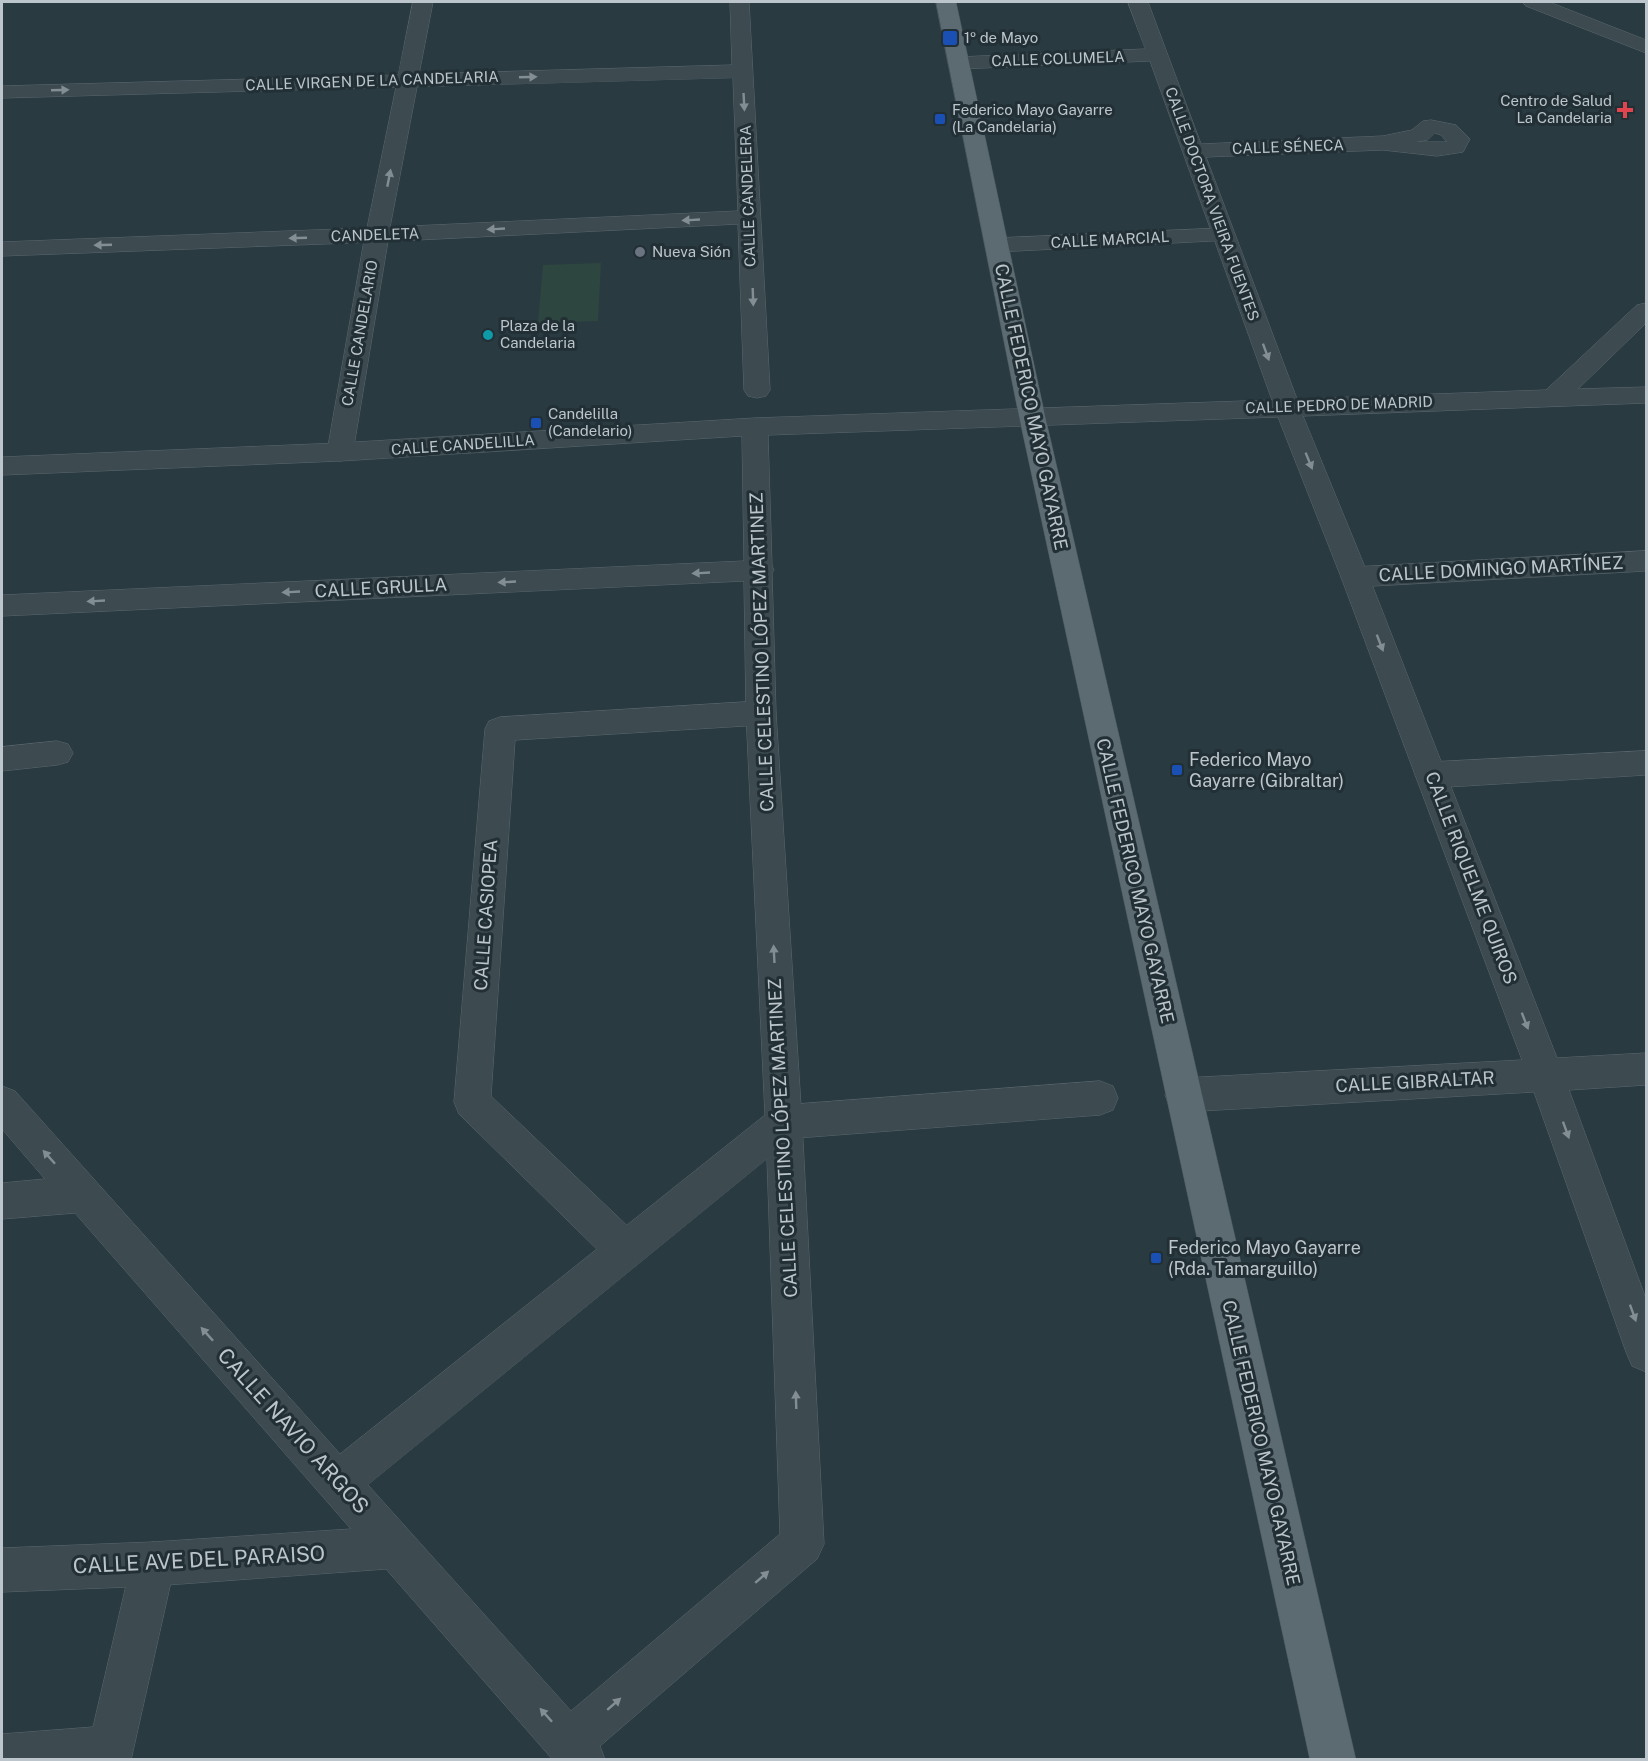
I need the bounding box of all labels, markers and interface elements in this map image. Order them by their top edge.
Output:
marker: 1º de Mayo [941,29,959,47]
place label: 1º de Mayo [964,29,1038,46]
street label: CALLE COLUMELA [991,48,1125,69]
street label: CALLE VIRGEN DE LA CANDELARIA [245,68,499,93]
one-way arrow [518,72,537,82]
one-way arrow [50,85,69,95]
street label: CALLE DOCTORA VIEIRA FUENTES [1162,85,1263,323]
one-way arrow [740,92,749,111]
place label: Centro de Salud La Candelaria [1500,92,1612,126]
place label: Federico Mayo Gayarre (La Candelaria) [952,101,1113,135]
marker: Centro de Salud La Candelaria [1616,101,1634,119]
marker: Federico Mayo Gayarre (La Candelaria) [933,112,947,126]
street label: CALLE CANDELERA [737,124,758,267]
street label: CALLE SÉNECA [1232,136,1345,157]
one-way arrow [385,168,394,187]
one-way arrow [681,216,700,225]
street label: CANDELETA [331,224,420,245]
one-way arrow [486,225,505,234]
street label: CALLE MARCIAL [1050,228,1170,251]
one-way arrow [288,233,307,242]
one-way arrow [94,240,113,250]
place label: Nueva Sión [652,243,731,260]
marker: Nueva Sión [633,245,647,259]
street label: CALLE CANDELARIO [338,259,381,407]
street label: CALLE FEDERICO MAYO GAYARRE [991,262,1072,552]
one-way arrow [748,287,757,306]
place label: Plaza de la Candelaria [500,317,575,351]
marker: Plaza de la Candelaria [481,328,495,342]
one-way arrow [1262,343,1272,361]
street label: CALLE PEDRO DE MADRID [1245,393,1433,416]
place label: Candelilla (Candelario) [548,405,632,439]
marker: Candelilla (Candelario) [529,416,543,430]
street label: CALLE CANDELILLA [391,431,536,458]
one-way arrow [1304,453,1314,471]
street label: CALLE CELESTINO LÓPEZ MARTINEZ [744,492,778,812]
street label: CALLE DOMINGO MARTÍNEZ [1378,551,1624,585]
one-way arrow [692,569,711,578]
street label: CALLE GRULLA [314,574,448,601]
one-way arrow [497,578,516,587]
one-way arrow [281,588,300,597]
one-way arrow [86,597,105,606]
one-way arrow [1376,634,1386,652]
street label: CALLE FEDERICO MAYO GAYARRE [1092,736,1179,1026]
place label: Federico Mayo Gayarre (Gibraltar) [1189,749,1344,791]
marker: Federico Mayo Gayarre (Gibraltar) [1170,763,1184,777]
street label: CALLE RIQUELME QUIROS [1421,769,1522,987]
street label: CALLE CASIOPEA [470,838,501,991]
one-way arrow [770,944,779,963]
street label: CALLE CELESTINO LÓPEZ MARTINEZ [763,978,801,1298]
one-way arrow [1521,1012,1531,1030]
street label: CALLE GIBRALTAR [1335,1067,1495,1096]
one-way arrow [1562,1121,1571,1139]
one-way arrow [43,1150,56,1165]
place label: Federico Mayo Gayarre (Rda. Tamarguillo) [1168,1237,1361,1279]
marker: Federico Mayo Gayarre (Rda. Tamarguillo) [1149,1251,1163,1265]
street label: CALLE FEDERICO MAYO GAYARRE [1218,1298,1305,1588]
one-way arrow [1628,1304,1638,1322]
one-way arrow [201,1327,214,1342]
street label: CALLE NAVIO ARGOS [212,1343,374,1519]
one-way arrow [791,1391,800,1410]
street label: CALLE AVE DEL PARAISO [72,1540,326,1579]
one-way arrow [754,1571,769,1584]
one-way arrow [606,1698,621,1711]
one-way arrow [540,1708,553,1723]

